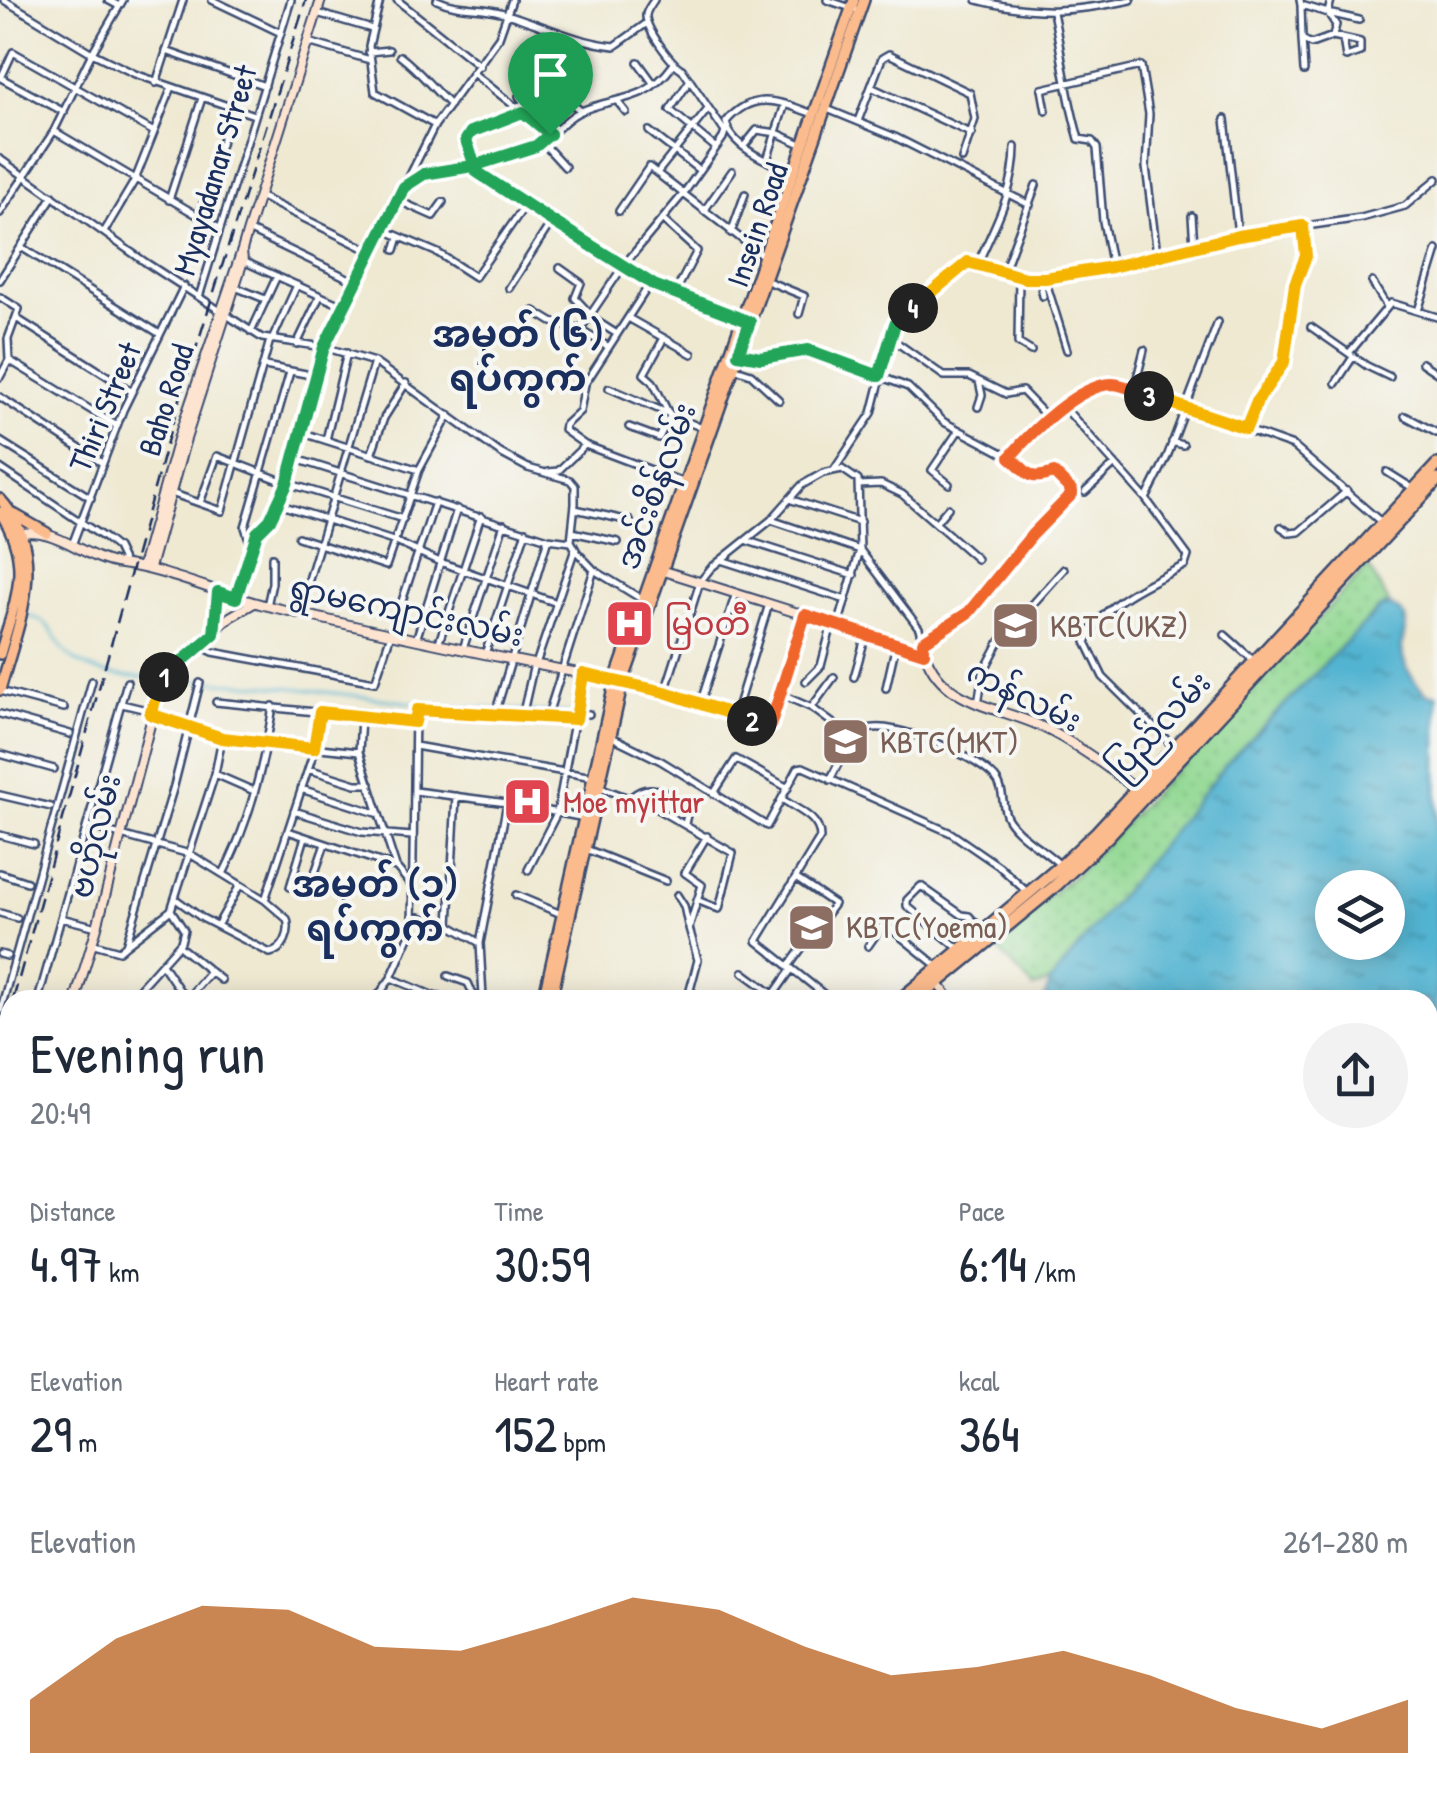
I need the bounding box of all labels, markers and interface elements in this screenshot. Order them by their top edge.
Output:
pin [508,32,593,135]
icon: arrive [523,47,578,102]
street label: Myayadanar Street [162,59,267,280]
street label: Insein Road [715,157,798,293]
pin: 4 [888,283,938,333]
text: 4 [908,289,918,327]
district label: အမှတ် (၆) ရပ်ကွက် [432,307,604,409]
street label: Thiri Street [58,334,151,478]
street label: Baho Road [127,339,204,461]
pin: 3 [1124,371,1174,421]
text: 3 [1143,377,1155,415]
street label: အင်းစိန်လမ်း [605,396,710,577]
street label: ရွာမကျောင်းလမ်း [285,564,528,661]
hospital icon: မြဝတီ [603,598,655,650]
school or university icon: KBTC(UKZ) [989,600,1041,652]
place label: မြဝတီ [664,601,751,650]
place label: KBTC(UKZ) [1050,604,1188,647]
street label: ကန်လမ်း [957,648,1089,746]
pin: 1 [139,652,189,702]
text: 1 [159,658,169,696]
street label: ပြည်လမ်း [1097,661,1223,791]
pin: 2 [727,696,777,746]
text: 2 [745,702,759,740]
school or university icon: KBTC(MKT) [819,716,871,768]
place label: KBTC(MKT) [880,720,1019,763]
street label: ဗဟိုလမ်း [57,769,136,904]
hospital icon: Moe myittar [502,776,554,828]
place label: Moe myittar [563,780,704,823]
district label: အမှတ် (၁) ရပ်ကွက် [292,857,458,959]
map controls [1315,870,1405,960]
button: layers [1315,870,1405,960]
school or university icon: KBTC(Yoema) [785,901,837,953]
place label: KBTC(Yoema) [846,905,1008,948]
text: Evening run [30,1016,265,1090]
button: share [1303,1023,1408,1128]
text: 20:49 [30,1091,90,1134]
text: Distance [30,1192,116,1230]
text: Time [494,1192,544,1230]
text: Pace [959,1192,1005,1230]
text: 4.97 [30,1230,103,1298]
text: 30:59 [494,1230,590,1298]
text: 6:14 [959,1230,1027,1298]
text: km [103,1253,140,1291]
text: /km [1027,1253,1076,1291]
text: Elevation [30,1362,123,1400]
text: Heart rate [494,1362,599,1400]
text: kcal [959,1362,1000,1400]
text: 29 [30,1400,72,1468]
text: 152 [494,1400,557,1468]
text: 364 [959,1400,1020,1468]
text: m [72,1423,97,1461]
text: bpm [557,1423,606,1461]
text: Elevation [30,1520,136,1563]
text: 261–280 m [1283,1520,1408,1563]

